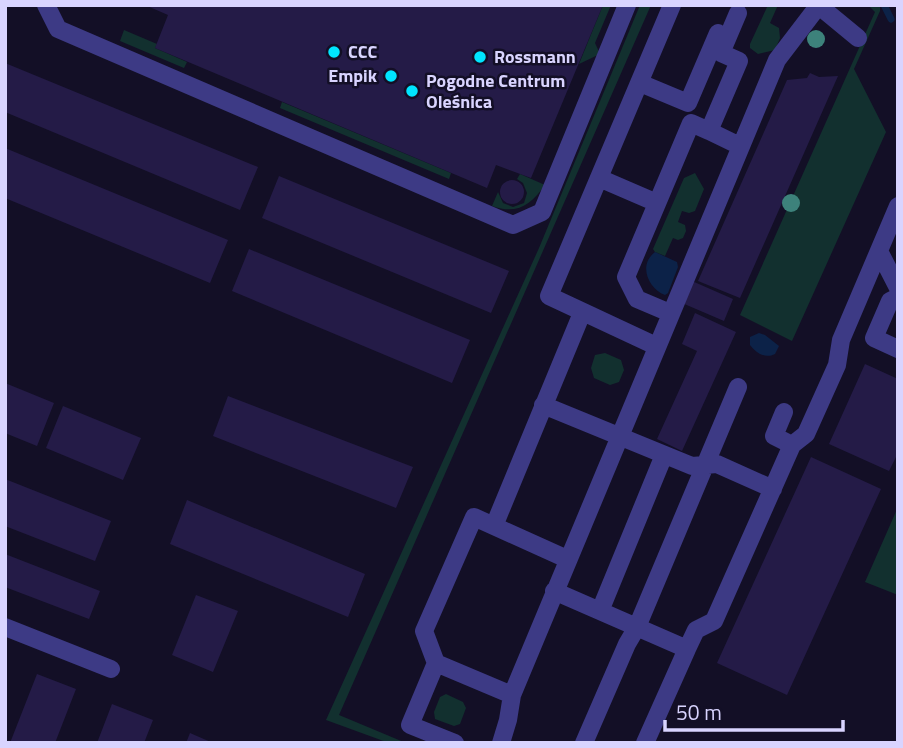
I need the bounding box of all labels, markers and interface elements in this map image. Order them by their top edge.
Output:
place label: CCC [348,38,378,65]
place label: Rossmann [494,43,576,70]
marker: CCC [326,44,342,60]
marker: Rossmann [472,49,488,65]
place label: Empik [328,62,378,89]
place label: Pogodne Centrum Oleśnica [426,67,565,115]
marker: Empik [383,68,399,84]
marker: Pogodne Centrum Oleśnica [404,83,420,99]
scale bar [665,688,844,732]
text: 50 m [676,696,722,728]

